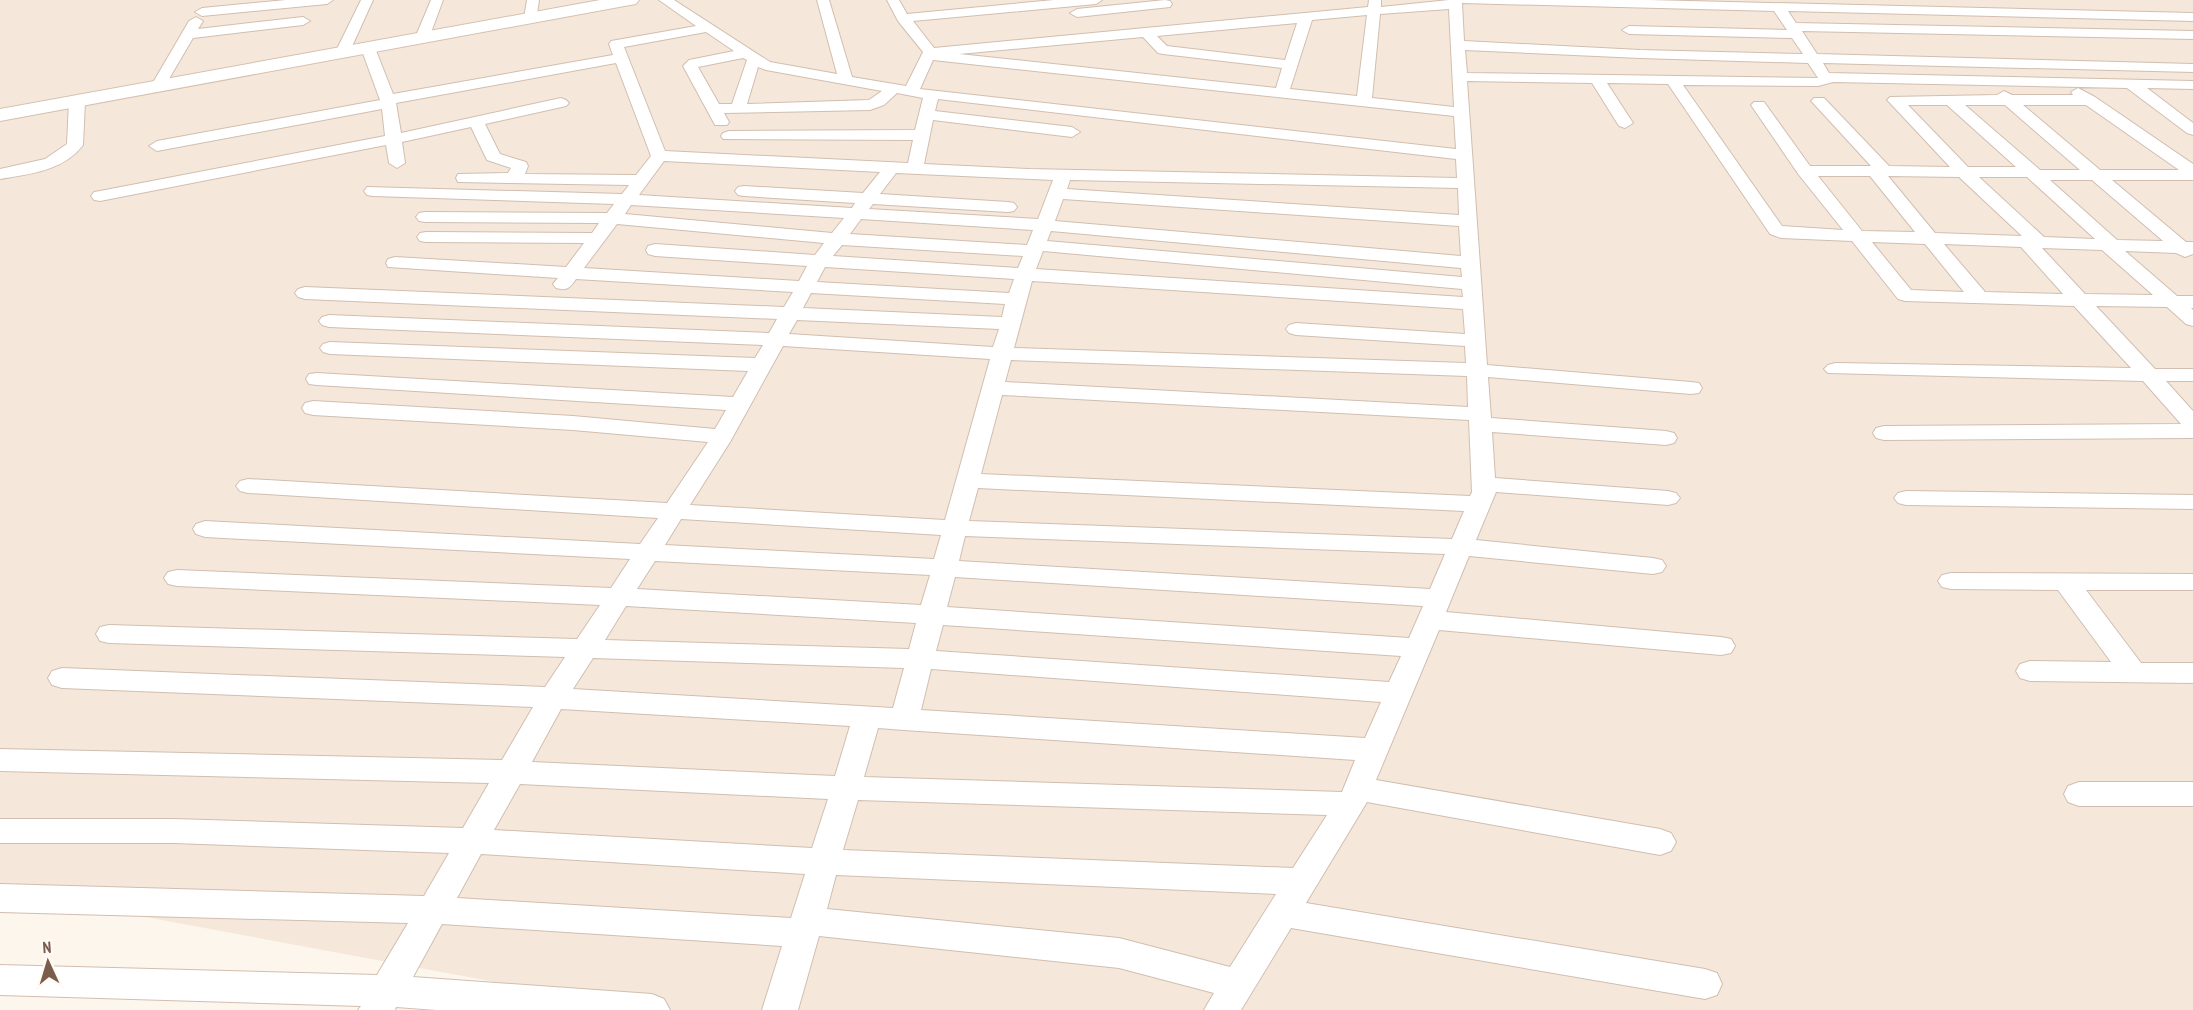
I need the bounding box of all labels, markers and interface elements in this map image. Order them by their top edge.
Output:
north arrow [18,932,78,992]
text: N [42,937,52,957]

